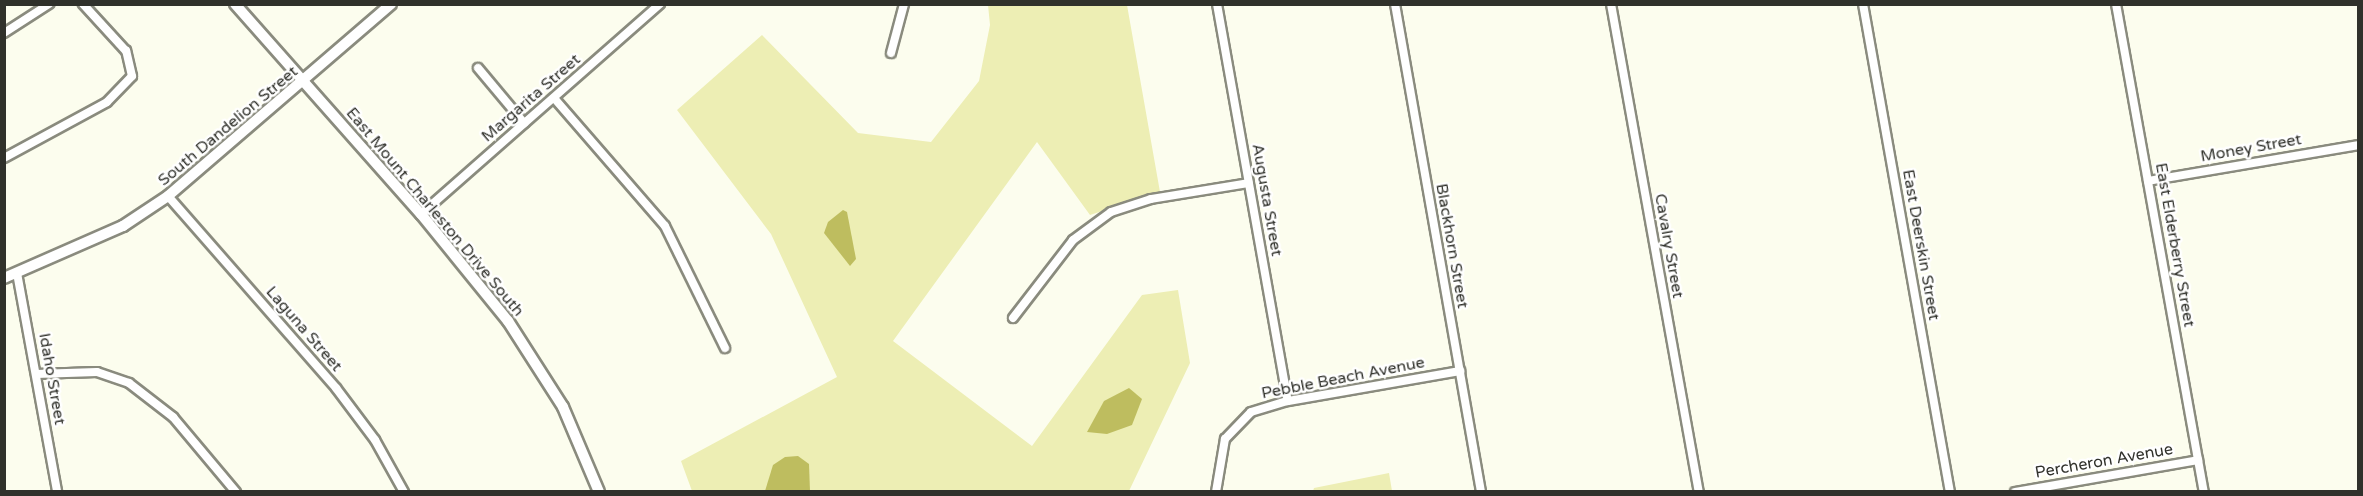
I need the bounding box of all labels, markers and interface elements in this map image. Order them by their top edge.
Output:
street label: Margarita Street [478,50,584,146]
street label: South Dandelion Street [154,62,302,190]
street label: East Mount Charleston Drive South [342,104,528,320]
street label: Money Street [2199,130,2303,166]
street label: Augusta Street [1248,142,1286,258]
street label: East Elderberry Street [2151,161,2199,329]
street label: East Deerskin Street [1898,168,1944,322]
street label: Blackhorn Street [1432,182,1472,310]
street label: Cavalry Street [1650,192,1688,300]
street label: Laguna Street [262,282,346,376]
street label: Idaho Street [34,332,70,426]
street label: Pebble Beach Avenue [1260,353,1426,403]
street label: Percheron Avenue [2034,439,2174,483]

